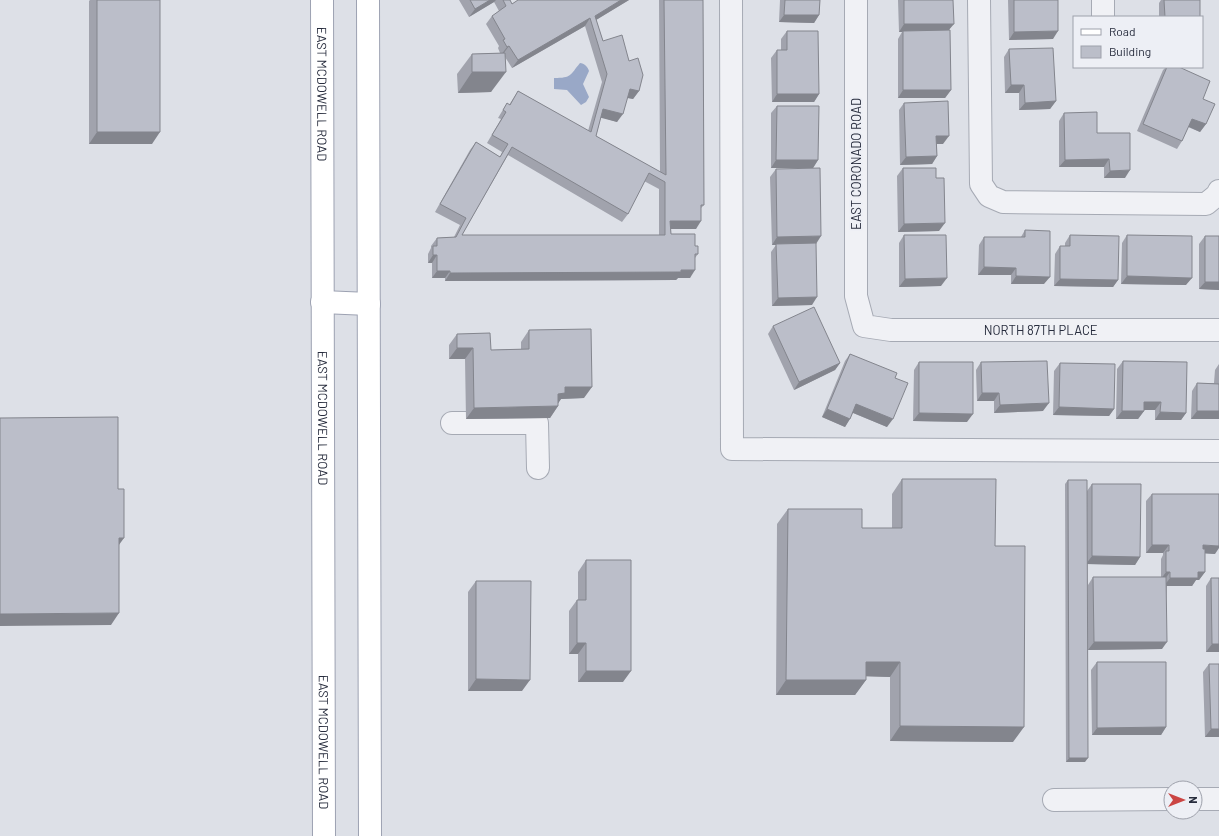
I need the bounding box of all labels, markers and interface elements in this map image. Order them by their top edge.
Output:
legend [1073,16,1203,68]
text: Road [1109,24,1136,38]
street label: EAST MCDOWELL ROAD [314,27,330,161]
text: Building [1109,44,1151,58]
street label: EAST CORONADO ROAD [848,98,864,230]
street label: NORTH 87TH PLACE [984,322,1098,338]
street label: EAST MCDOWELL ROAD [315,351,331,485]
street label: EAST MCDOWELL ROAD [316,675,332,809]
north arrow [1163,780,1203,820]
text: N [1187,796,1200,804]

